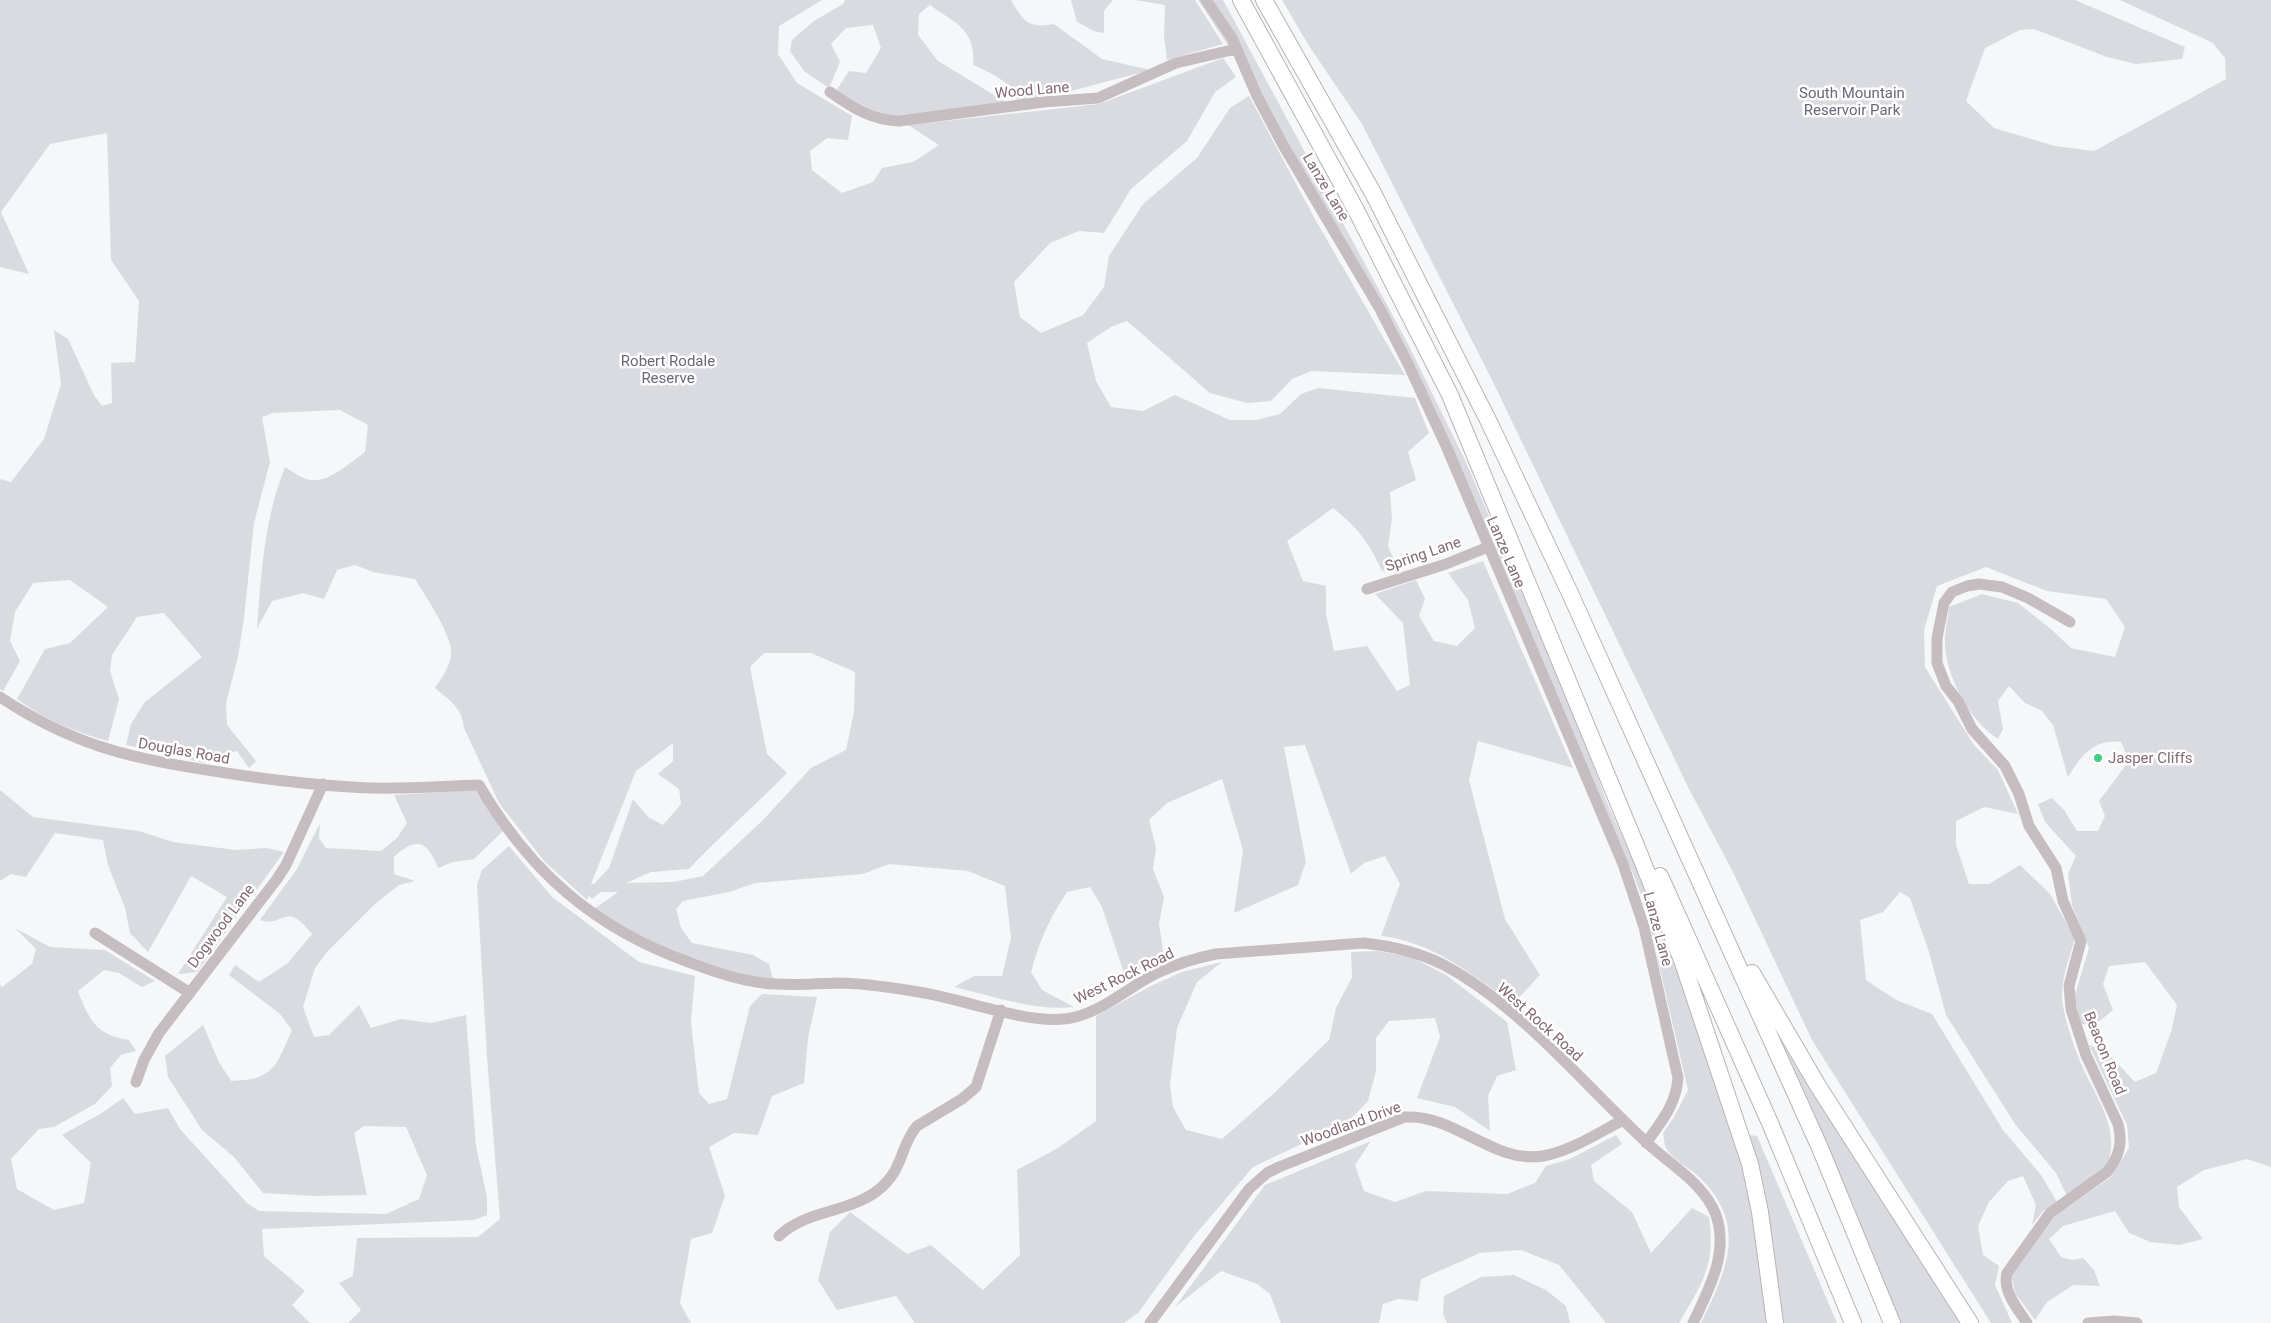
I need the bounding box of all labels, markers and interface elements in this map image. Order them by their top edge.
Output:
street label: Wood Lane [994,78,1070,102]
park label: South Mountain Reservoir Park [1799,84,1905,119]
street label: Lanze Lane [1299,150,1353,224]
park label: Robert Rodale Reserve [621,352,715,387]
street label: Lanze Lane [1483,514,1529,591]
street label: Spring Lane [1383,533,1463,575]
street label: Douglas Road [137,734,231,768]
place label: Jasper Cliffs [2108,749,2193,767]
marker: Jasper Cliffs [2092,752,2104,764]
street label: Dogwood Lane [184,881,258,971]
street label: Lanze Lane [1639,890,1677,968]
street label: West Rock Road [1071,944,1177,1008]
street label: West Rock Road [1494,979,1586,1065]
street label: Beacon Road [2080,1009,2130,1097]
street label: Woodland Drive [1299,1098,1403,1150]

